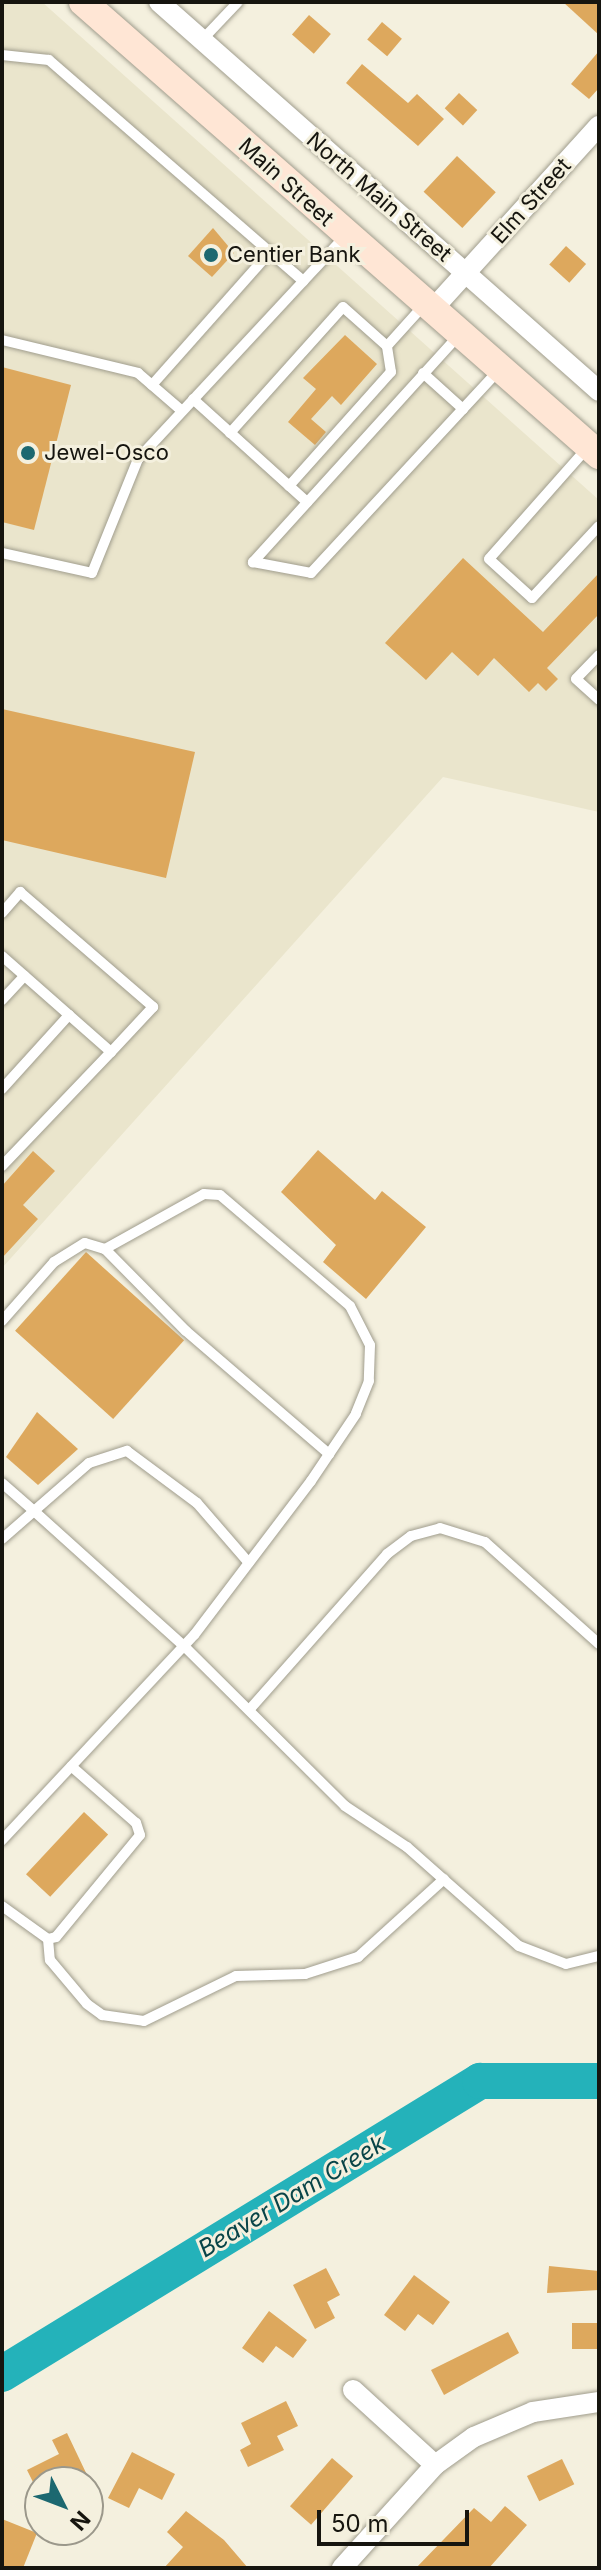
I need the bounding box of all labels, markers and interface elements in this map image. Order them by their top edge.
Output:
street label: North Main Street [301,127,457,267]
street label: Main Street [233,132,339,232]
street label: Elm Street [486,153,576,249]
place label: Centier Bank [227,242,361,268]
marker: Centier Bank [202,246,220,264]
place label: Jewel-Osco [44,440,169,466]
marker: Jewel-Osco [19,444,37,462]
water label: Beaver Dam Creek [193,2129,391,2263]
north arrow [24,2466,104,2546]
scale bar [321,2494,473,2544]
text: N [65,2506,96,2536]
text: 50 m [331,2509,389,2538]

